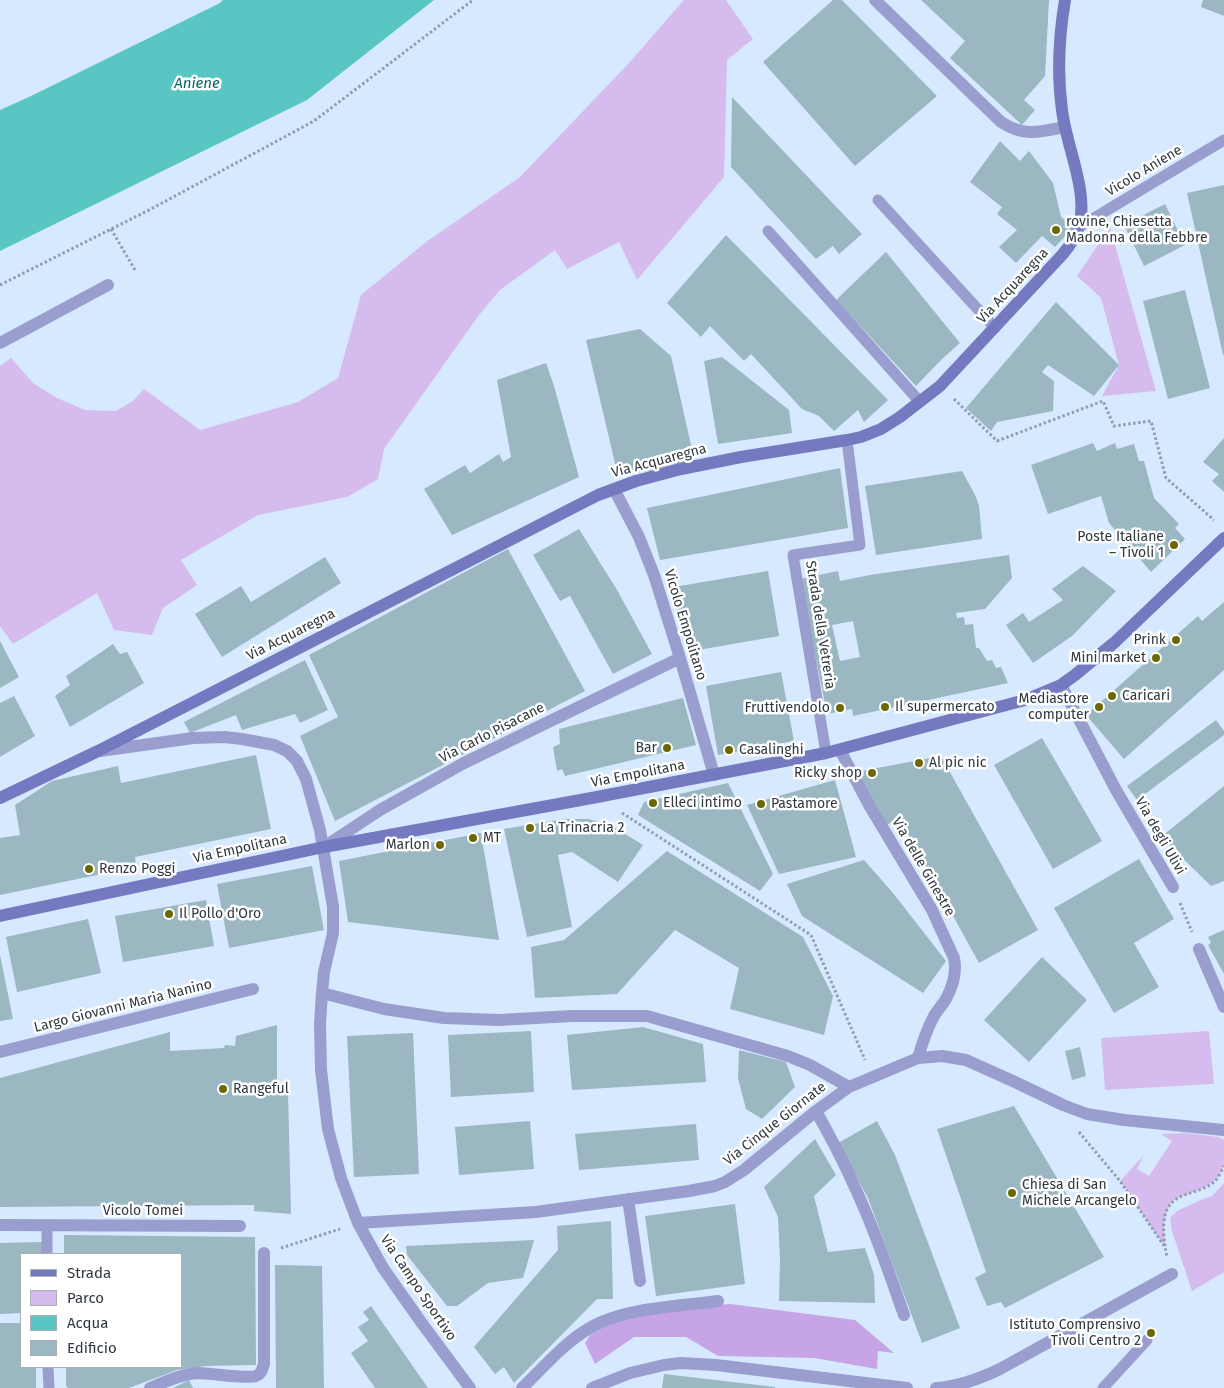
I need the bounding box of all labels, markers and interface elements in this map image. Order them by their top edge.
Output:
water label: Aniene [174,75,220,93]
street label: Vicolo Aniene [1103,142,1185,200]
place label: rovine, Chiesetta Madonna della Febbre [1066,214,1208,246]
marker: rovine, Chiesetta Madonna della Febbre [1050,224,1062,236]
street label: Via Acquaregna [974,245,1052,327]
street label: Via Acquaregna [610,440,708,482]
place label: Poste Italiane – Tivoli 1 [1077,529,1164,562]
marker: Poste Italiane – Tivoli 1 [1168,539,1180,551]
street label: Strada della Vetreria [802,559,838,691]
street label: Vicolo Empolitano [660,568,710,682]
street label: Via Acquaregna [244,605,338,665]
place label: Prink [1133,632,1166,648]
marker: Prink [1170,634,1182,646]
place label: Mini market [1071,650,1146,666]
marker: Mini market [1150,652,1162,664]
place label: Caricari [1122,688,1170,704]
marker: Caricari [1106,690,1118,702]
place label: Mediastore computer [1019,691,1089,724]
street label: Via Carlo Pisacane [437,699,547,767]
place label: Il supermercato [895,699,995,715]
place label: Fruttivendolo [745,700,830,716]
marker: Il supermercato [879,701,891,713]
marker: Mediastore computer [1093,701,1105,713]
marker: Fruttivendolo [834,702,846,714]
place label: Bar [635,740,657,756]
marker: Bar [661,742,673,754]
place label: Casalinghi [739,742,804,758]
marker: Casalinghi [723,744,735,756]
place label: Al pic nic [929,755,986,771]
street label: Via Empolitana [590,757,686,791]
marker: Al pic nic [913,757,925,769]
place label: Ricky shop [794,765,862,781]
marker: Ricky shop [866,767,878,779]
street label: Via degli Ulivi [1131,794,1189,878]
place label: Elleci intimo [663,795,742,811]
place label: Pastamore [771,796,838,812]
marker: Elleci intimo [647,797,659,809]
marker: Pastamore [755,798,767,810]
street label: Via delle Ginestre [888,815,958,919]
place label: La Trinacria 2 [540,820,624,836]
marker: La Trinacria 2 [524,822,536,834]
place label: MT [483,830,501,846]
street label: Via Empolitana [192,831,288,867]
marker: MT [467,832,479,844]
place label: Marlon [386,837,430,853]
marker: Marlon [434,839,446,851]
place label: Renzo Poggi [99,861,175,877]
marker: Renzo Poggi [83,863,95,875]
place label: Il Pollo d'Oro [179,906,261,922]
marker: Il Pollo d'Oro [163,908,175,920]
street label: Largo Giovanni Maria Nanino [32,976,214,1036]
street label: Via Cinque Giornate [720,1079,830,1169]
place label: Rangeful [233,1081,289,1097]
marker: Rangeful [217,1083,229,1095]
place label: Chiesa di San Michele Arcangelo [1022,1177,1137,1210]
marker: Chiesa di San Michele Arcangelo [1006,1187,1018,1199]
street label: Vicolo Tomei [103,1203,183,1219]
street label: Via Campo Sportivo [376,1232,460,1344]
legend [20,1253,182,1368]
text: Strada [67,1264,111,1282]
text: Parco [67,1289,104,1307]
text: Acqua [67,1314,108,1332]
place label: Istituto Comprensivo Tivoli Centro 2 [1009,1317,1141,1350]
marker: Istituto Comprensivo Tivoli Centro 2 [1145,1327,1157,1339]
text: Edificio [67,1339,117,1357]

